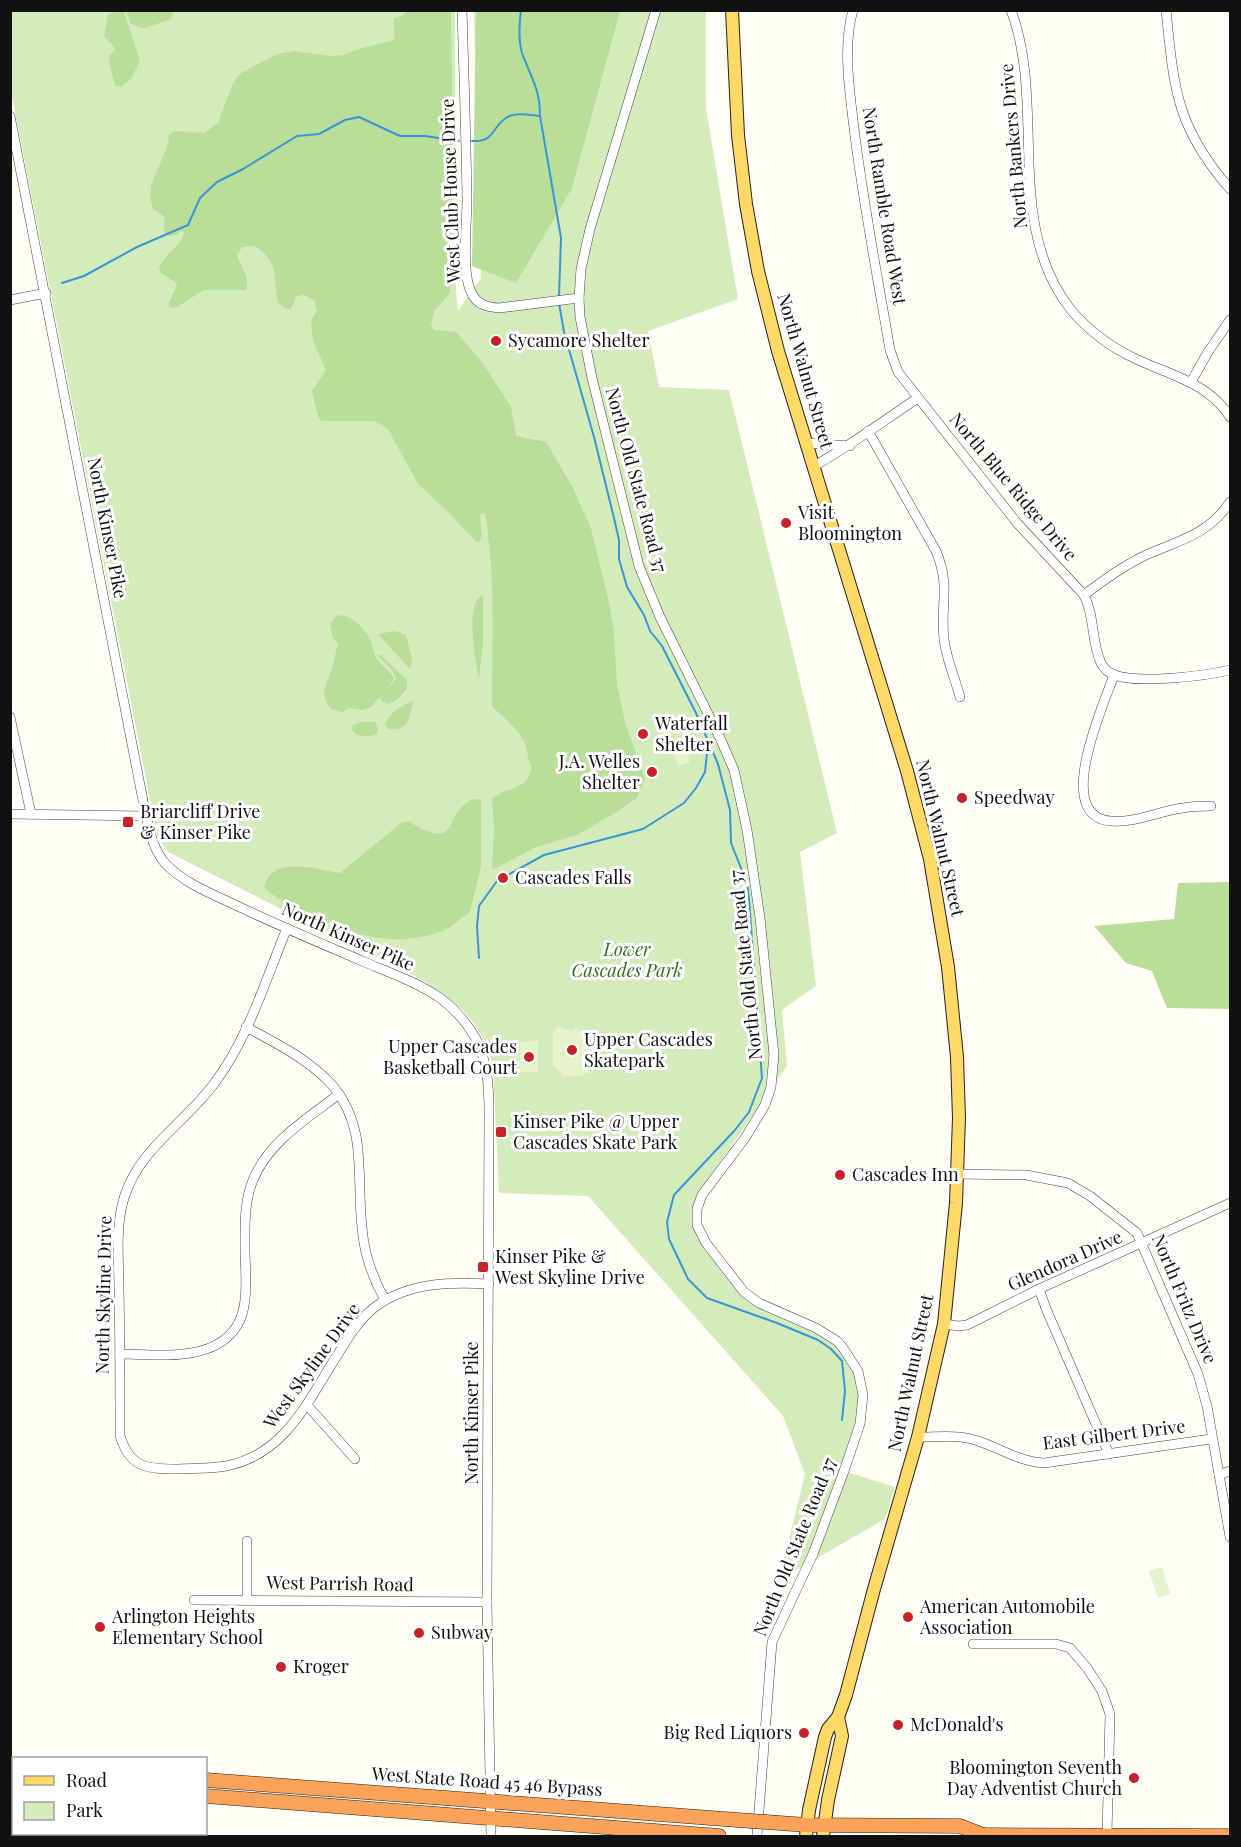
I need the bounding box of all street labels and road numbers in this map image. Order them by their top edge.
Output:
street label: North Bankers Drive [994,62,1032,230]
street label: West Club House Drive [435,98,465,285]
street label: North Ramble Road West [857,105,913,307]
street label: North Walnut Street [772,290,840,452]
street label: North Old State Road 37 [601,385,673,576]
street label: North Blue Ridge Drive [945,407,1083,565]
street label: North Kinser Pike [83,455,133,600]
street label: North Walnut Street [911,757,971,919]
street label: North Old State Road 37 [723,868,767,1061]
street label: North Kinser Pike [278,896,419,976]
street label: North Skyline Drive [90,1215,116,1375]
street label: Glendora Drive [1004,1224,1126,1296]
street label: North Fritz Drive [1147,1230,1223,1367]
street label: North Walnut Street [882,1291,939,1454]
street label: West Skyline Drive [257,1298,365,1434]
street label: North Kinser Pike [459,1341,483,1485]
street label: East Gilbert Drive [1041,1413,1187,1455]
street label: North Old State Road 37 [747,1453,841,1640]
street label: West Parrish Road [265,1570,414,1596]
street label: West State Road 45 46 Bypass [370,1761,603,1801]

